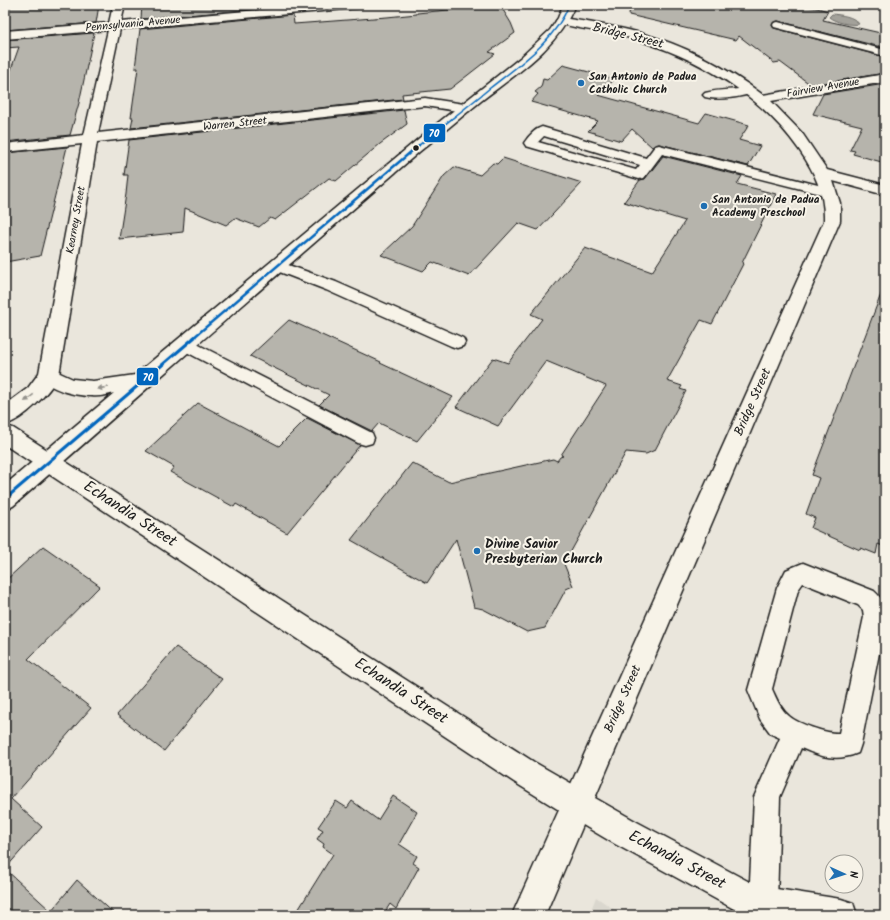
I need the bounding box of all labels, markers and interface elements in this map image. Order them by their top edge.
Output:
street label: Pennsylvania Avenue [85,11,181,37]
street label: Bridge Street [590,17,667,55]
place label: San Antonio de Padua Catholic Church [589,68,697,99]
street label: Fairview Avenue [785,73,861,103]
marker: San Antonio de Padua Catholic Church [576,78,586,88]
street label: Warren Street [202,112,269,136]
line badge: 70 [423,123,446,143]
text: 70 [429,125,440,143]
unlabelled marker [411,143,421,153]
street label: Kearney Street [61,184,91,255]
place label: San Antonio de Padua Academy Preschool [712,191,820,222]
marker: San Antonio de Padua Academy Preschool [699,201,709,211]
street label: Bridge Street [729,364,778,439]
line badge: 70 [136,367,159,386]
text: 70 [143,369,154,387]
one-way arrow [97,385,109,391]
one-way arrow [23,394,34,402]
street label: Echandia Street [78,474,183,554]
place label: Divine Savior Presbyterian Church [485,534,603,570]
marker: Divine Savior Presbyterian Church [472,546,482,556]
street label: Echandia Street [349,651,454,731]
street label: Bridge Street [599,661,648,736]
street label: Echandia Street [624,824,731,897]
north arrow [824,854,864,894]
text: N [844,871,862,878]

